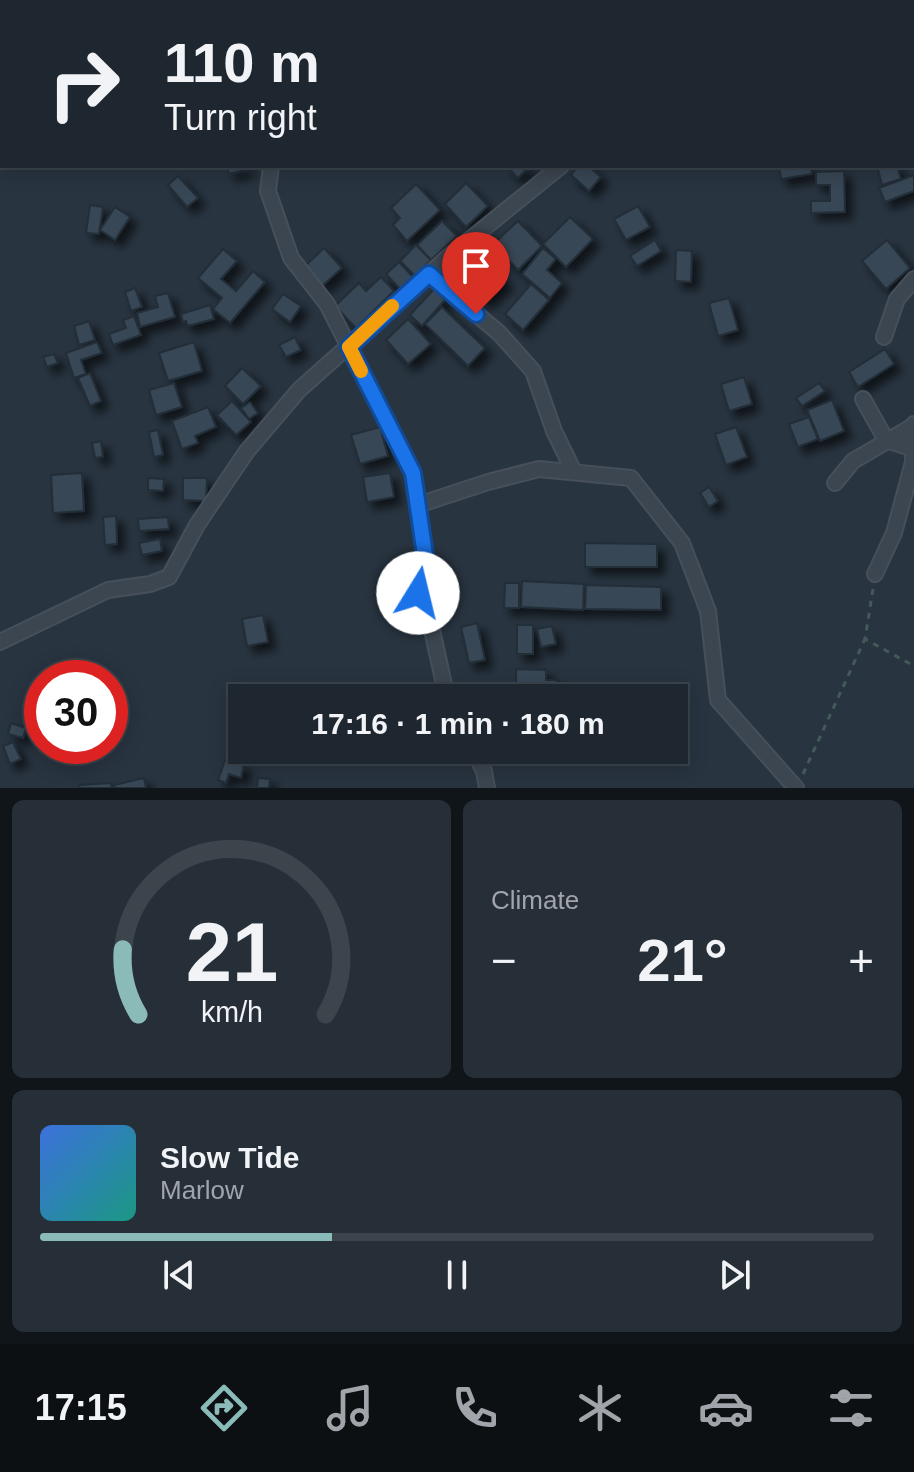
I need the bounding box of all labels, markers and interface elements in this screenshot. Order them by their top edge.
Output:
text: 110 m [164,31,320,94]
icon: right [32,32,136,136]
text: Turn right [164,97,317,138]
pin [442,232,510,314]
icon: arrive [454,244,498,288]
position arrow [376,551,460,635]
speed limit sign: 30 [24,660,128,764]
text: 17:16 · 1 min · 180 m [311,707,605,740]
text: Climate [491,885,579,915]
text: 21 [185,906,278,999]
text: 21° [637,927,728,994]
text: − [491,936,517,985]
text: + [848,936,874,985]
text: km/h [201,996,262,1028]
text: Slow Tide [160,1141,299,1174]
text: Marlow [160,1175,244,1205]
icon: previous [157,1253,201,1297]
icon: pause [435,1253,479,1297]
icon: next [713,1253,757,1297]
icon: directions [196,1380,252,1436]
icon: music [322,1380,378,1436]
icon: phone [447,1380,503,1436]
icon: climate [572,1380,628,1436]
icon: car [698,1380,754,1436]
icon: filters [823,1380,879,1436]
text: 17:15 [35,1387,127,1428]

